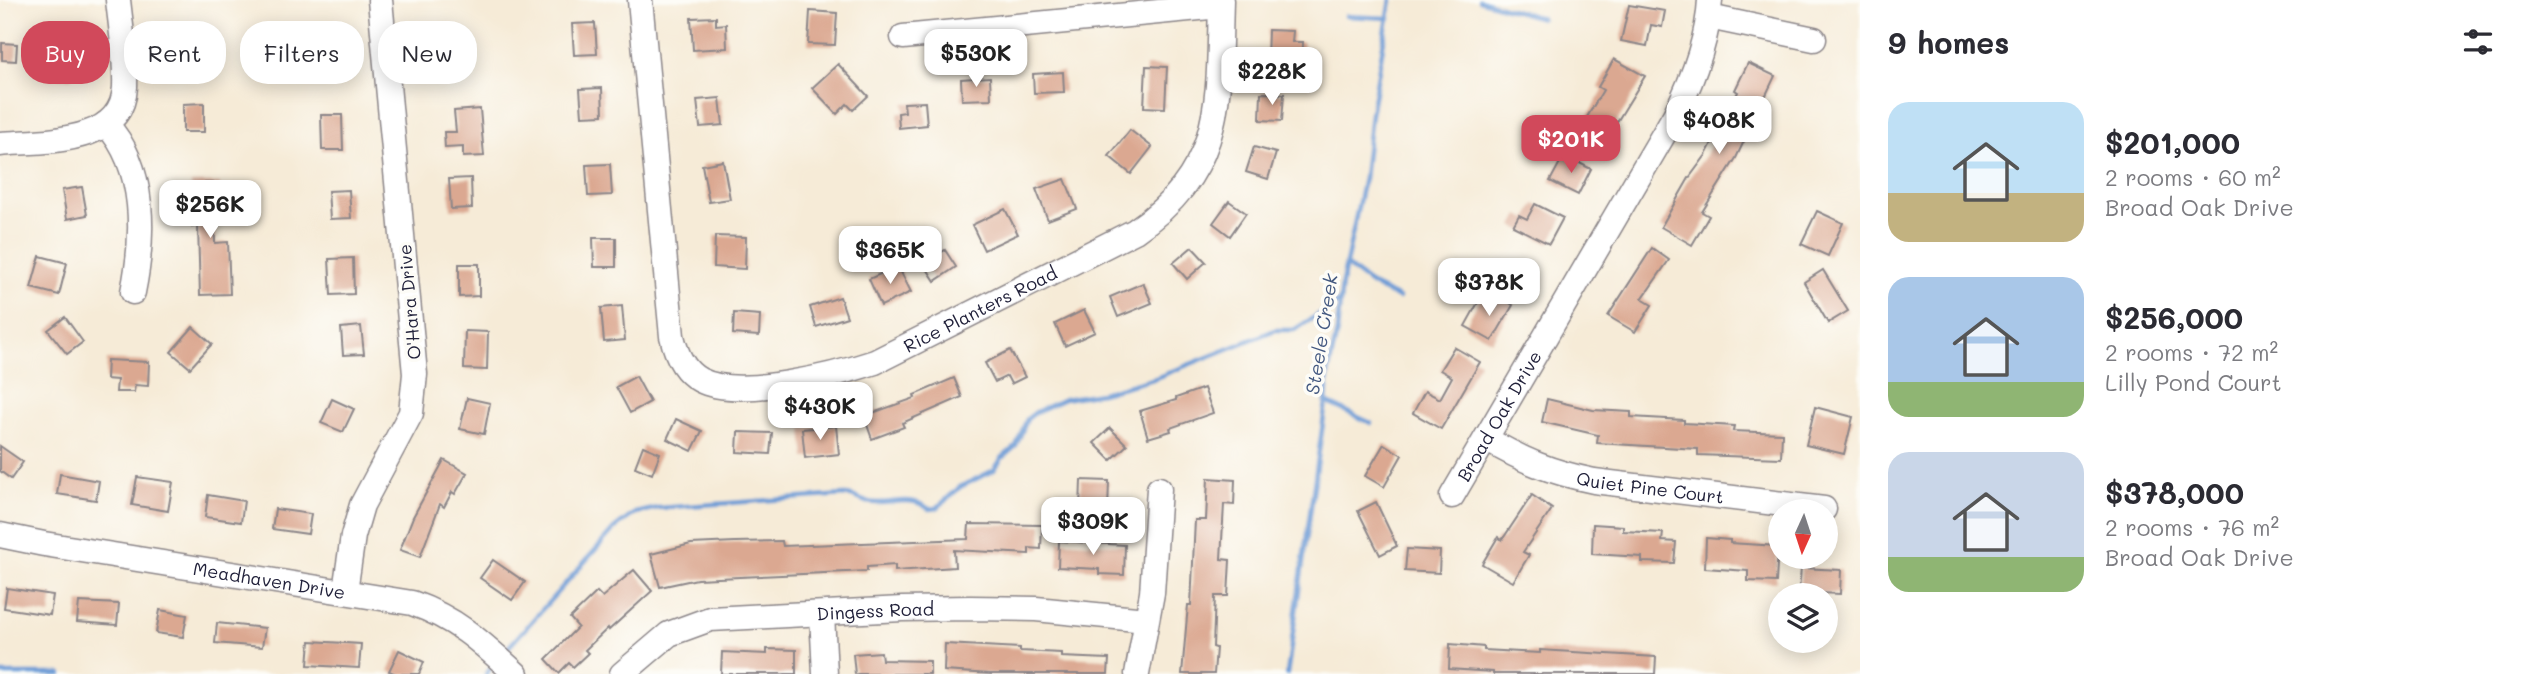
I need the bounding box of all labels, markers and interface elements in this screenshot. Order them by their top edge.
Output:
chip: Buy [21,21,110,84]
chip: Rent [124,21,226,84]
chip: Filters [240,21,364,84]
chip: New [378,21,477,84]
text: 9 homes [1888,22,2009,62]
icon: filters [2459,23,2497,61]
pin: $530K [927,29,1025,89]
text: $530K [940,37,1012,67]
pin: $228K [1223,48,1321,107]
text: $228K [1237,55,1307,85]
pin: $408K [1670,96,1768,156]
text: $408K [1683,104,1755,134]
pin: $201K [1522,116,1620,175]
text: $201,000 [2105,122,2240,162]
text: $201K [1537,123,1605,153]
icon: home [1944,130,2028,214]
text: 2 rooms · 60 m² [2105,162,2281,192]
pin: $256K [161,180,259,240]
text: $256K [175,188,245,218]
text: Broad Oak Drive [2105,192,2294,222]
pin: $365K [841,226,939,286]
text: $365K [855,234,925,264]
street label: O'Hara Drive [392,243,426,361]
pin: $378K [1440,258,1538,318]
street label: Rice Planters Road [899,260,1061,358]
text: $378K [1454,266,1524,296]
water label: Steele Creek [1299,271,1343,396]
text: $256,000 [2105,297,2243,337]
icon: home [1944,305,2028,389]
text: 2 rooms · 72 m² [2105,337,2278,367]
street label: Broad Oak Drive [1451,346,1547,486]
text: Lilly Pond Court [2105,367,2282,397]
pin: $430K [771,382,869,442]
text: $430K [784,390,856,420]
street label: Quiet Pine Court [1574,465,1725,509]
text: $378,000 [2105,472,2244,512]
icon: home [1944,480,2028,564]
pin: $309K [1044,498,1142,557]
north arrow [1768,499,1838,569]
map controls [1768,499,1838,653]
text: $309K [1057,505,1129,535]
text: 2 rooms · 76 m² [2105,512,2279,542]
text: Broad Oak Drive [2105,542,2294,572]
street label: Meadhaven Drive [191,556,347,604]
button: layers [1768,583,1838,653]
street label: Dingess Road [816,597,934,625]

